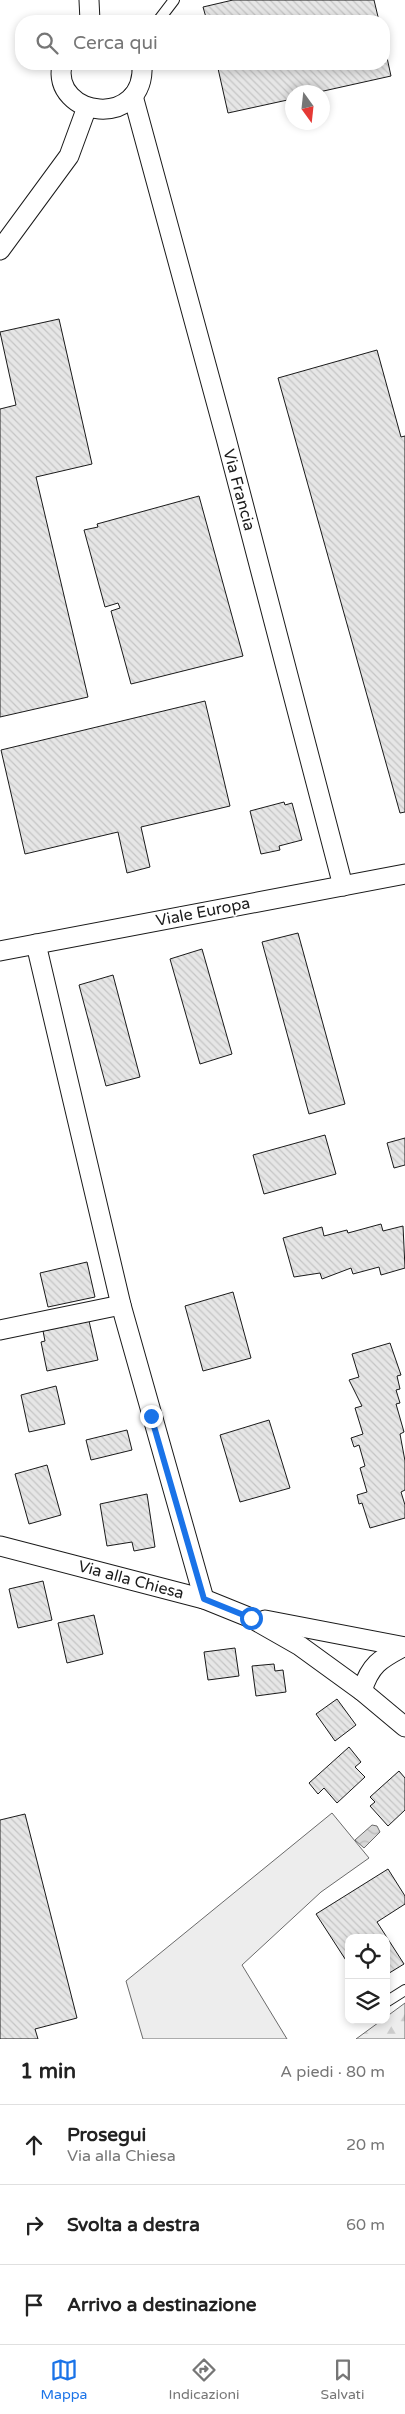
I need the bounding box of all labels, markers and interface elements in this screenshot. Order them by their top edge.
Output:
search box [15,15,390,70]
icon: search [33,29,61,57]
text: Cerca qui [73,32,158,54]
north arrow [285,85,330,130]
street label: Via Francia [219,447,259,533]
street label: Viale Europa [154,893,252,931]
route end [140,1405,163,1428]
street label: Via alla Chiesa [76,1556,186,1604]
route start [240,1607,263,1630]
map controls [345,1934,390,2024]
button: locate [345,1934,390,1979]
button: layers [345,1979,390,2024]
text: 1 min [20,2059,76,2084]
text: A piedi · 80 m [280,2062,385,2082]
text: Prosegui [67,2124,146,2146]
icon: ahead [20,2131,48,2159]
text: 20 m [346,2135,385,2155]
text: Via alla Chiesa [67,2146,176,2166]
icon: right [20,2211,48,2239]
text: Svolta a destra [67,2214,200,2236]
text: 60 m [346,2215,385,2235]
icon: arrive [20,2291,48,2319]
text: Arrivo a destinazione [67,2294,257,2316]
tab: Mappa [41,2356,87,2403]
tab: Indicazioni [169,2356,240,2403]
tab: Salvati [321,2356,364,2403]

